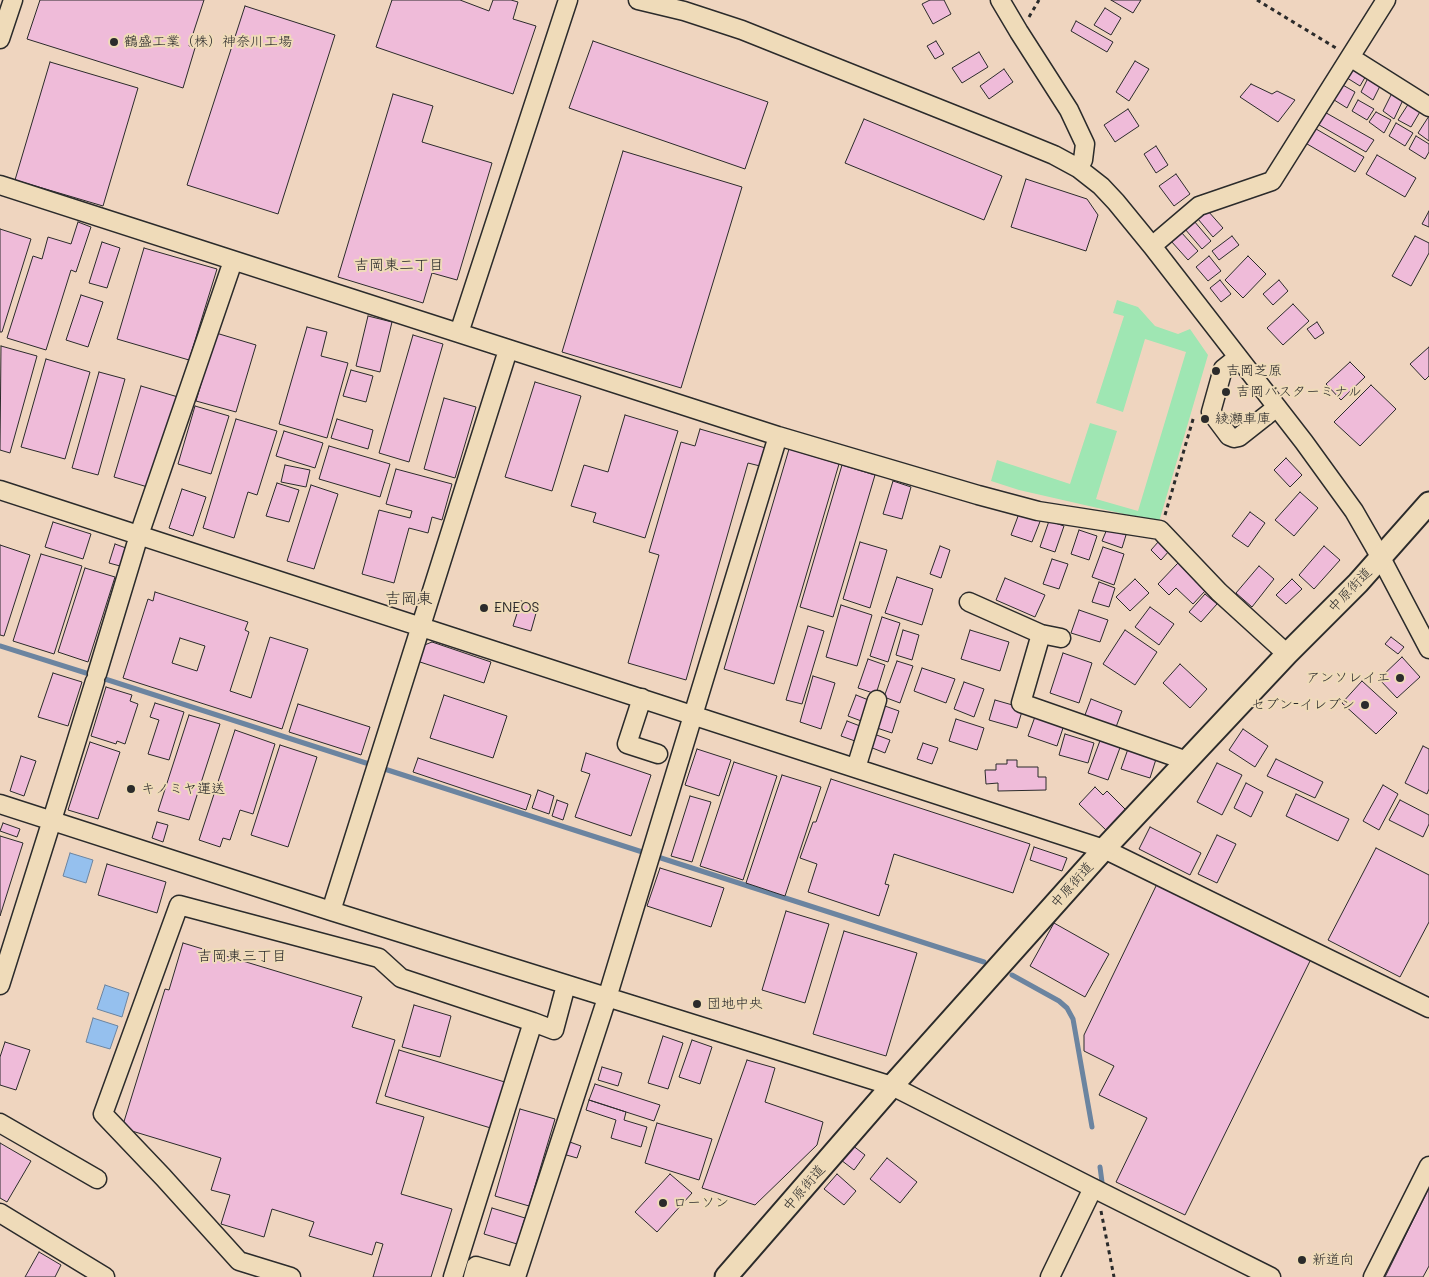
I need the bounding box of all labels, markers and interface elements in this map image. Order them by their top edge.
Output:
place label: 鶴盛工業（株）神奈川工場 [124,34,292,50]
marker: 鶴盛工業（株）神奈川工場 [108,36,120,48]
district label: 吉岡東二丁目 [354,256,444,274]
place label: 吉岡芝原 [1226,363,1282,379]
marker: 吉岡芝原 [1210,365,1222,377]
place label: 吉岡バスターミナル [1236,384,1362,400]
marker: 吉岡バスターミナル [1220,386,1232,398]
place label: 綾瀬車庫 [1215,411,1271,427]
marker: 綾瀬車庫 [1199,413,1211,425]
street label: 中原街道 [1325,564,1375,616]
district label: 吉岡東 [385,589,433,609]
place label: ENEOS [494,600,539,616]
marker: ENEOS [478,602,490,614]
place label: アンソレイエ [1306,670,1390,686]
marker: アンソレイエ [1394,672,1406,684]
place label: セブン-イレブン [1251,697,1355,713]
marker: セブン-イレブン [1359,699,1371,711]
place label: キノミヤ運送 [141,781,225,797]
marker: キノミヤ運送 [125,783,137,795]
street label: 中原街道 [1047,859,1097,911]
district label: 吉岡東三丁目 [197,947,287,965]
place label: 団地中央 [707,996,763,1012]
marker: 団地中央 [691,998,703,1010]
street label: 中原街道 [779,1161,829,1215]
place label: ローソン [673,1195,729,1211]
marker: ローソン [657,1197,669,1209]
place label: 新道向 [1312,1252,1354,1268]
marker: 新道向 [1296,1254,1308,1266]

